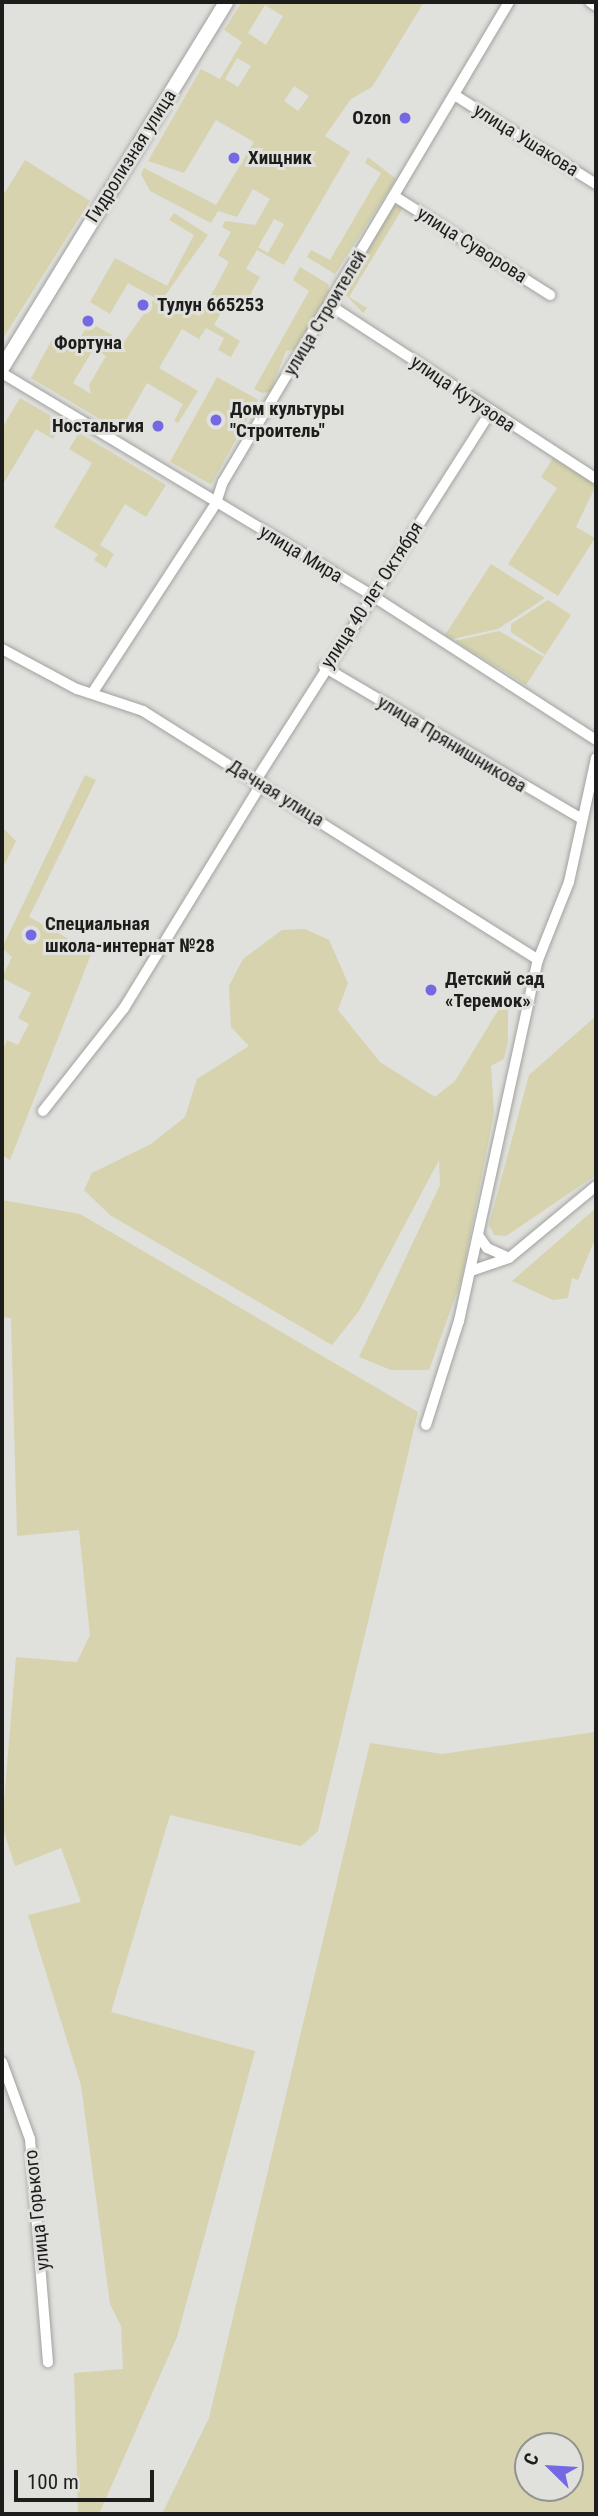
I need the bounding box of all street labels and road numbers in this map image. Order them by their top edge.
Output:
street label: Гидролизная улица [81,85,181,227]
street label: улица Ушакова [469,99,583,181]
street label: улица Суворова [413,202,531,288]
street label: улица Строителей [279,246,371,380]
street label: улица Кутузова [406,351,520,437]
street label: улица 40 лет Октября [316,518,428,672]
street label: улица Мира [255,520,347,588]
street label: улица Прянишникова [373,690,531,798]
street label: Дачная улица [224,754,328,832]
street label: улица Горького [19,2149,55,2271]

